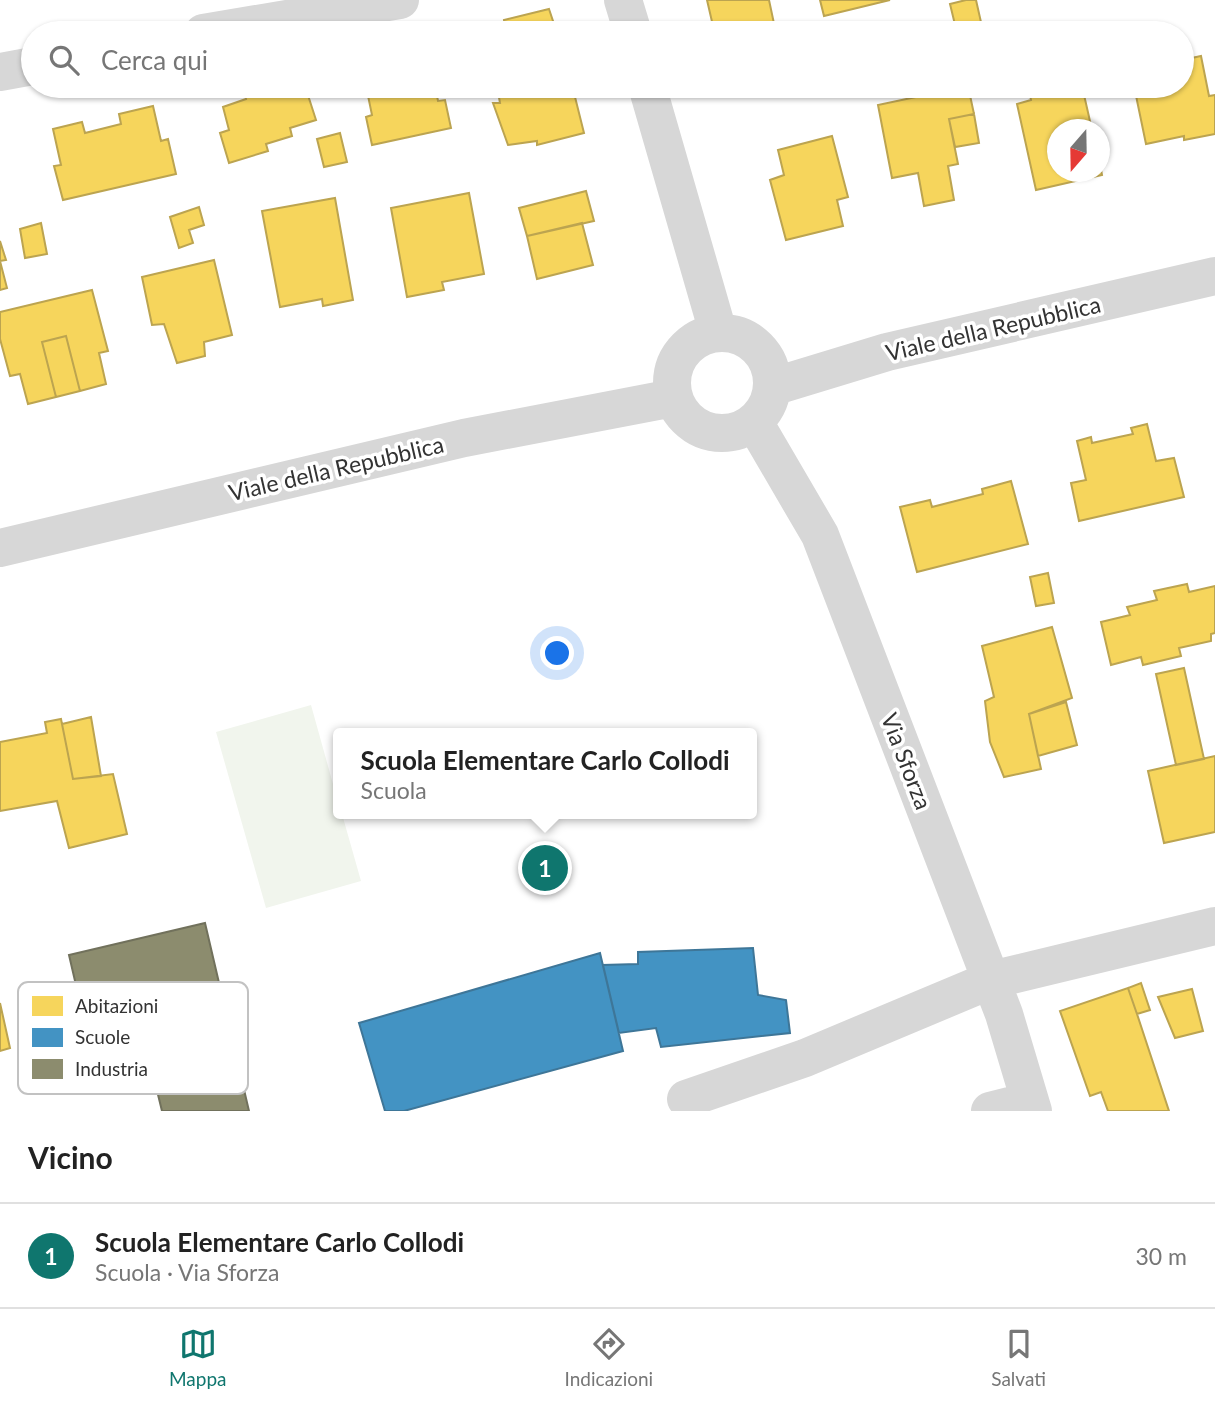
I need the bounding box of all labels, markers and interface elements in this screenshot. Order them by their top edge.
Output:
search box [21,21,1194,98]
icon: search [45,41,83,79]
text: Cerca qui [101,44,208,76]
north arrow [1047,119,1110,182]
street label: Viale della Repubblica [883,290,1103,366]
street label: Viale della Repubblica [226,430,446,506]
your location [540,636,574,670]
street label: Via Sforza [876,709,938,813]
popup [333,728,757,819]
text: Scuola Elementare Carlo Collodi [361,744,730,776]
text: Scuola [361,776,427,804]
pin: 1 [522,842,568,894]
legend [18,982,248,1094]
text: Abitazioni [75,994,158,1017]
text: Scuole [75,1025,130,1048]
text: Industria [75,1057,148,1080]
text: Vicino [28,1139,113,1175]
text: Scuola Elementare Carlo Collodi [95,1226,464,1258]
text: 1 [44,1242,58,1270]
text: 30 m [1136,1242,1187,1270]
text: Scuola · Via Sforza [95,1258,279,1286]
tab: Mappa [169,1325,227,1390]
tab: Indicazioni [565,1325,653,1390]
tab: Salvati [991,1325,1046,1390]

